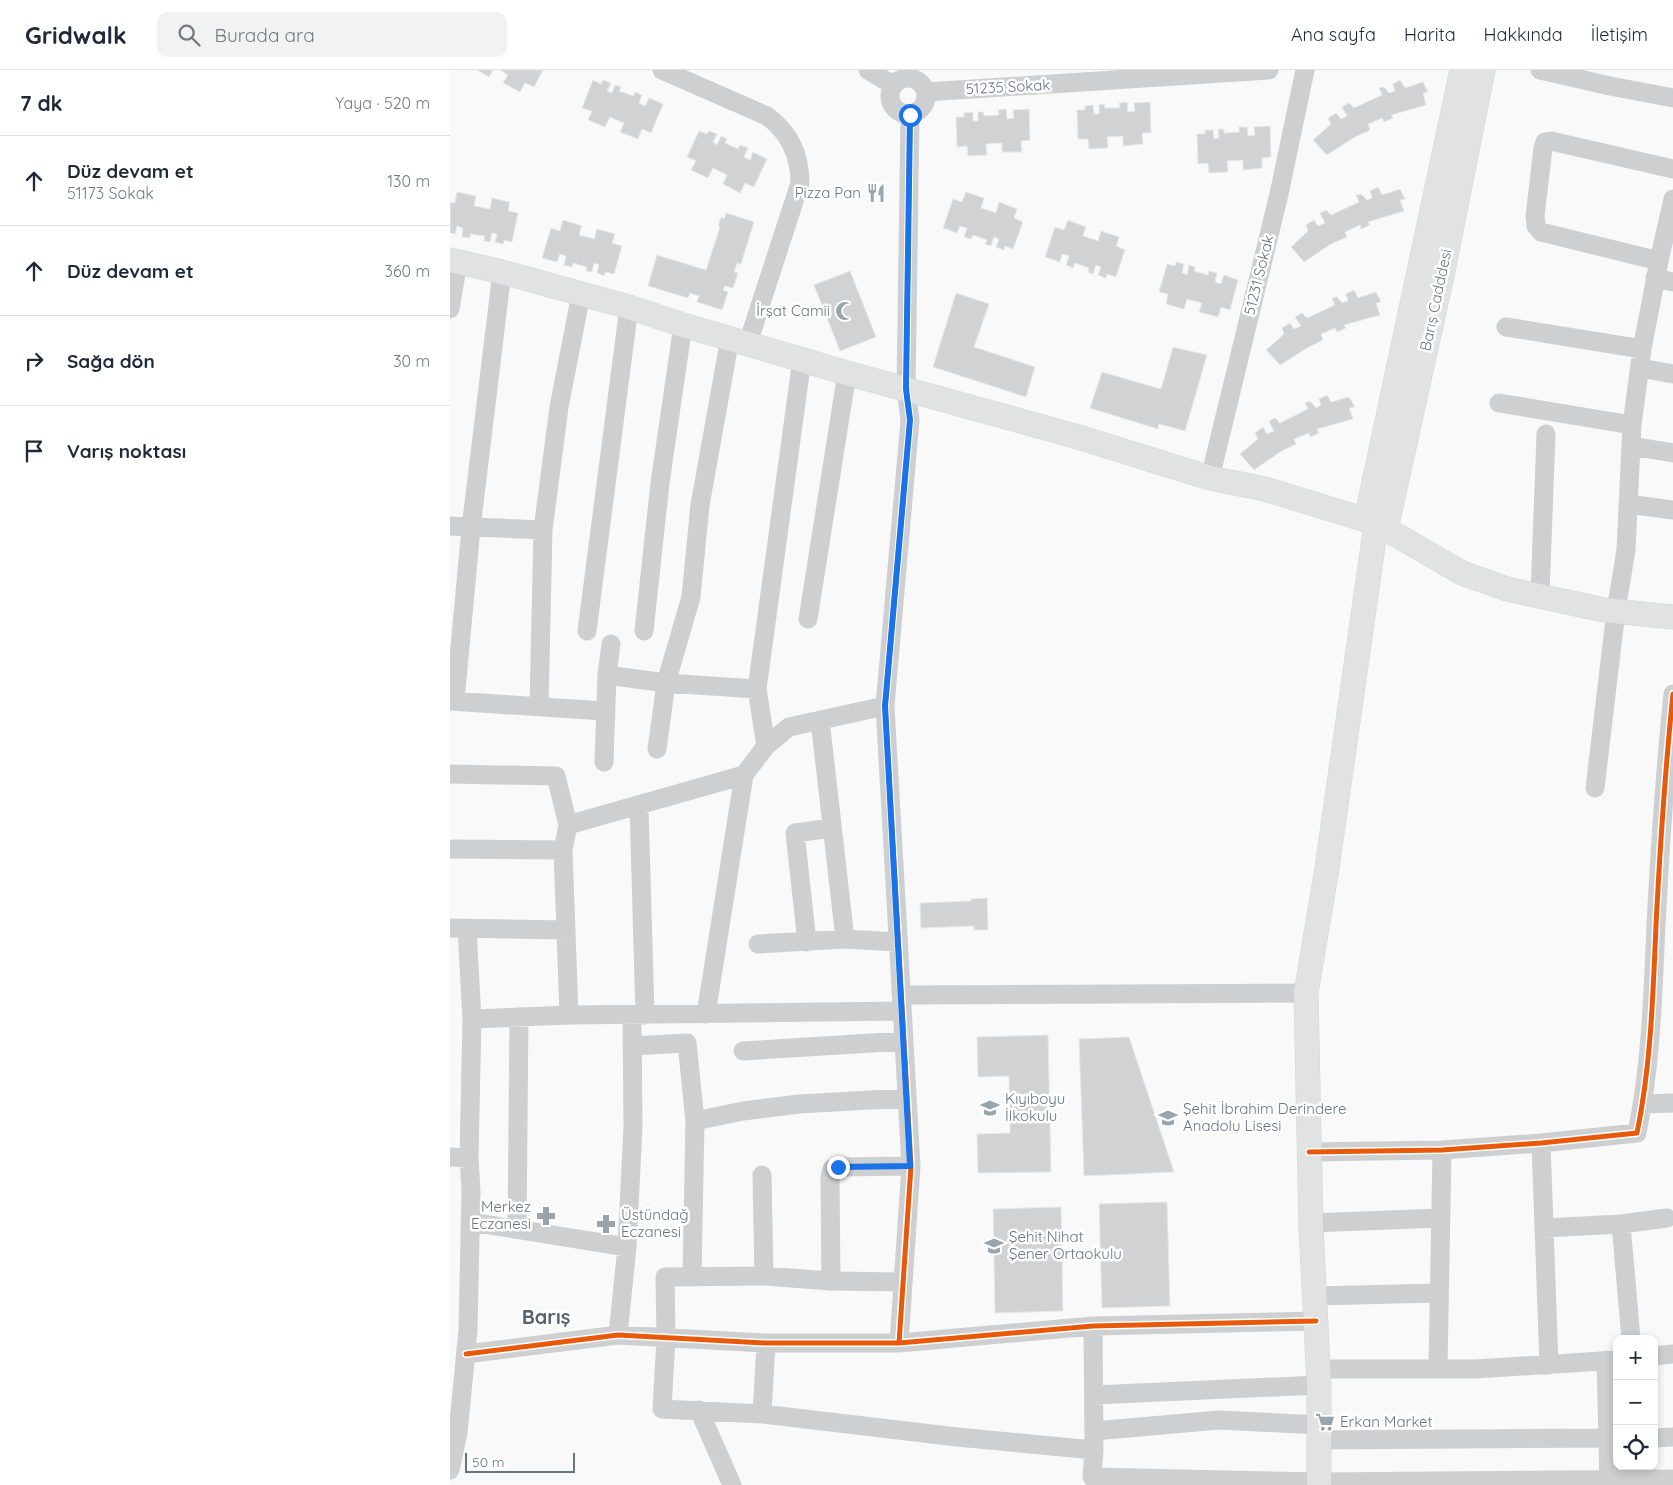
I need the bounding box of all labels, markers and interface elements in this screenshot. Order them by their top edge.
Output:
search box [157,12,507,57]
text: Gridwalk [25,20,127,50]
icon: search [175,21,203,49]
text: Burada ara [215,23,315,47]
text: Ana sayfa [1291,23,1376,46]
text: Harita [1404,23,1456,46]
text: Hakkında [1484,23,1563,46]
text: İletişim [1591,23,1648,46]
street label: 51235 Sokak [965,75,1051,98]
text: 7 dk [20,90,63,116]
text: Yaya · 520 m [335,93,430,113]
route start [899,104,922,127]
text: Düz devam et [67,159,194,183]
icon: ahead [20,167,48,195]
text: 130 m [387,171,430,191]
restaurant icon: Pizza Pan [865,182,887,204]
text: 51173 Sokak [67,183,154,203]
place label: Pizza Pan [795,183,861,202]
street label: 51231 Sokak [1239,233,1278,317]
street label: Barış Cadddesi [1415,247,1456,353]
icon: ahead [20,257,48,285]
text: Düz devam et [67,259,194,283]
text: 360 m [385,261,430,281]
mosque icon: İrşat Camii [834,300,856,322]
place label: İrşat Camii [756,301,830,320]
icon: right [20,347,48,375]
text: Sağa dön [67,349,155,373]
text: 30 m [393,351,430,371]
icon: arrive [20,437,48,465]
text: Varış noktası [67,439,186,463]
place label: Kıyıboyu İlkokulu [1005,1089,1065,1125]
school or university icon: Kıyıboyu İlkokulu [979,1097,1001,1119]
place label: Şehit İbrahim Derindere Anadolu Lisesi [1183,1099,1346,1135]
school or university icon: Şehit İbrahim Derindere Anadolu Lisesi [1157,1107,1179,1129]
route end [827,1156,850,1179]
place label: Merkez Eczanesi [471,1197,531,1233]
pharmacy icon: Merkez Eczanesi [535,1205,557,1227]
place label: Üstündağ Eczanesi [621,1205,689,1241]
pharmacy icon: Üstündağ Eczanesi [595,1213,617,1235]
place label: Şehit Nihat Şener Ortaokulu [1009,1227,1122,1263]
school or university icon: Şehit Nihat Şener Ortaokulu [983,1235,1005,1257]
district label: Barış [522,1304,570,1329]
map controls [1613,1335,1658,1470]
button: + [1613,1335,1658,1380]
button: − [1613,1380,1658,1425]
supermarket icon: Erkan Market [1314,1411,1336,1433]
place label: Erkan Market [1340,1412,1433,1431]
button: locate [1613,1425,1658,1470]
scale bar [465,1450,575,1473]
text: 50 m [472,1453,505,1471]

